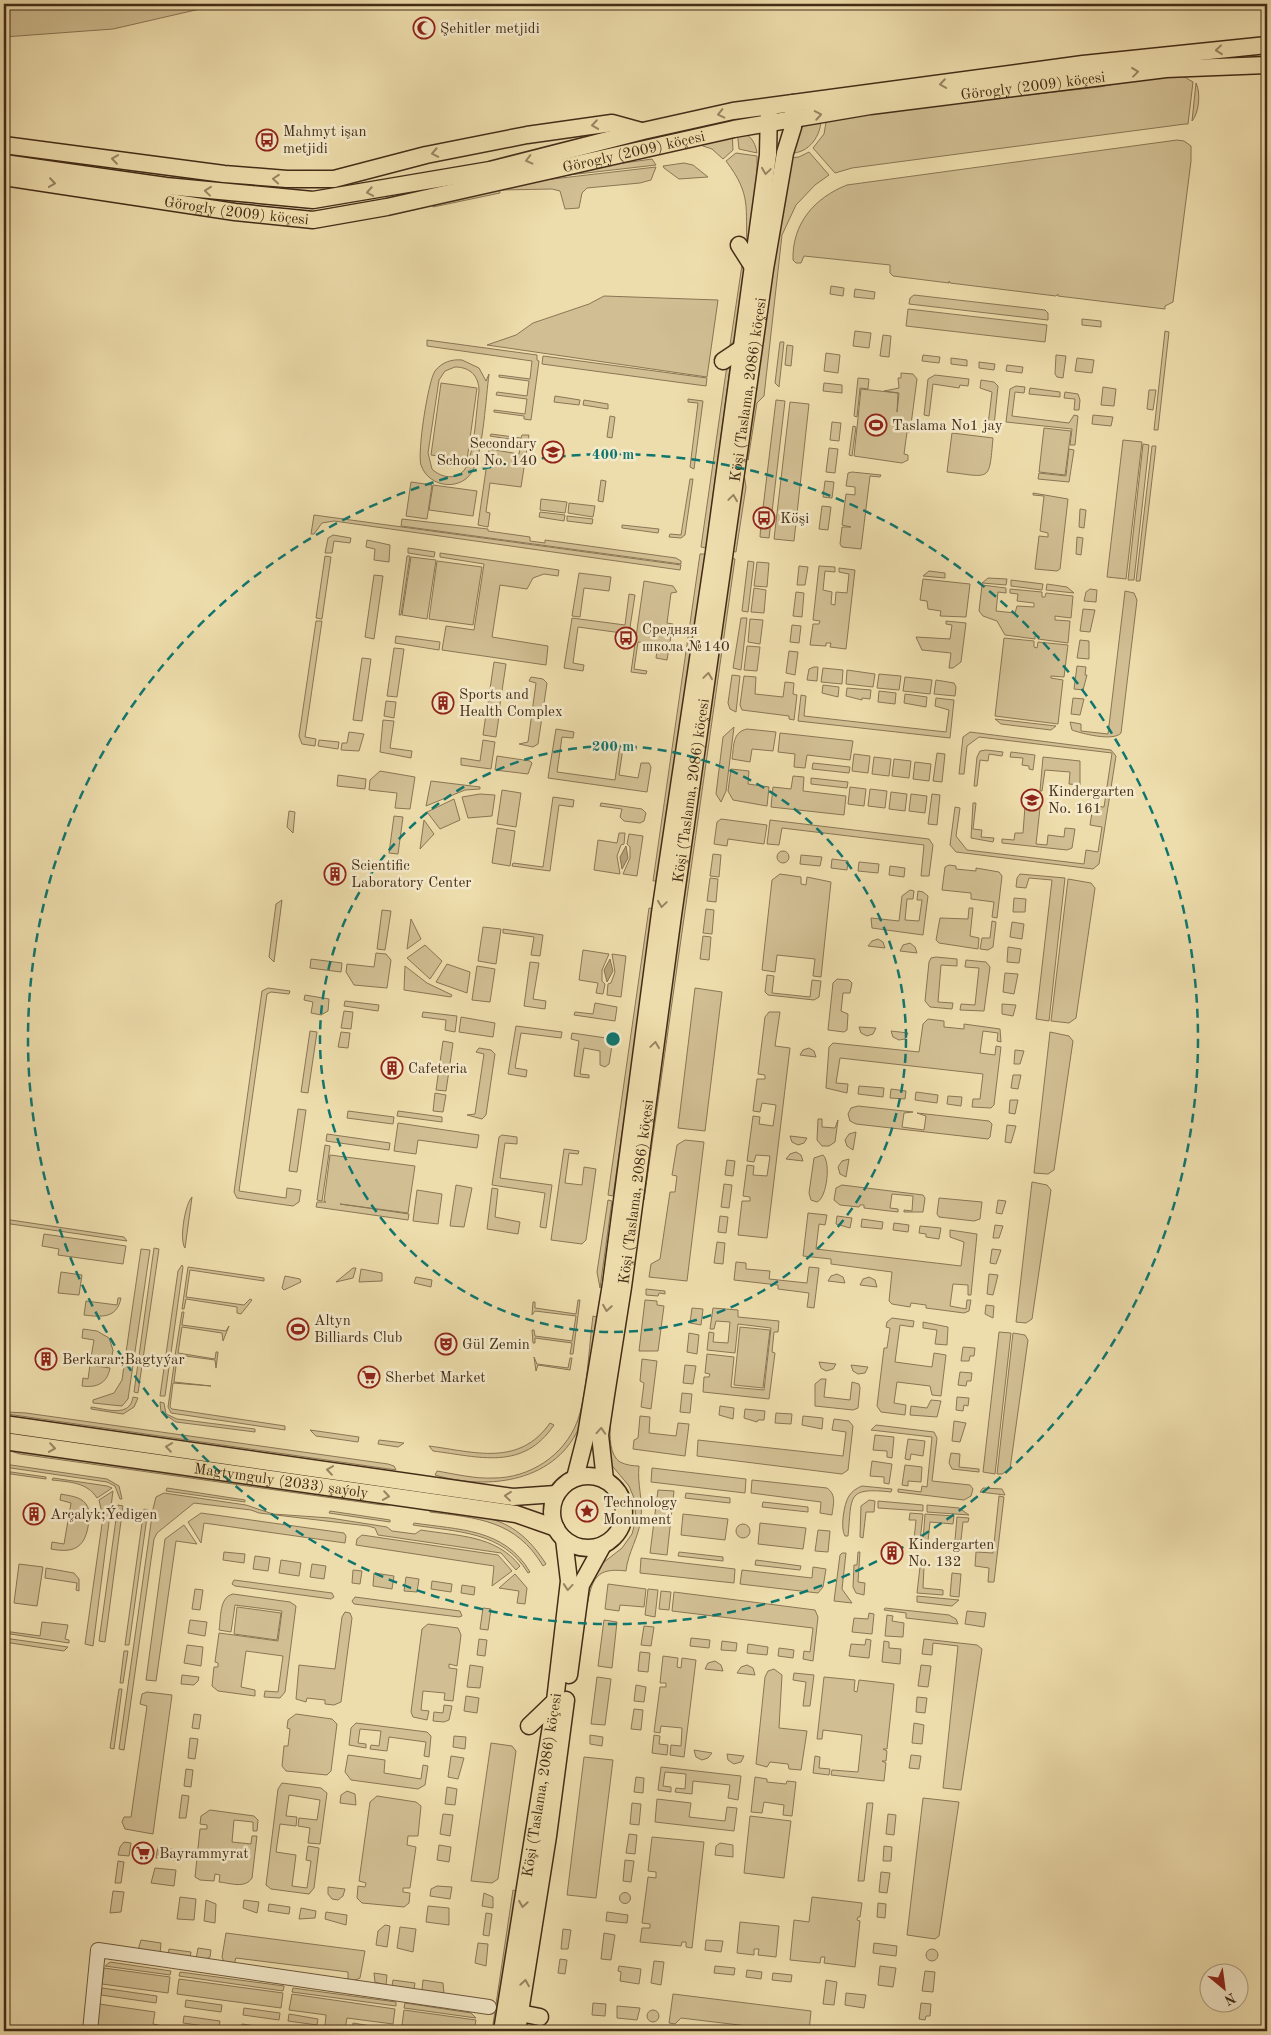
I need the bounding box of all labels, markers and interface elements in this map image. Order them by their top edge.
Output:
mosque icon: Şehitler metjidi [412,16,436,40]
place label: Şehitler metjidi [440,22,540,37]
one-way arrow [1214,44,1222,55]
one-way arrow [1131,68,1139,78]
street label: Görogly (2009) köçesi [960,71,1106,104]
one-way arrow [938,78,946,89]
one-way arrow [717,108,726,119]
one-way arrow [813,111,822,121]
one-way arrow [591,119,599,130]
place label: Mahmyt işan metjidi [283,125,367,157]
bus stop icon: Mahmyt işan metjidi [255,128,279,152]
street label: Görogly (2009) köçesi [561,130,707,176]
one-way arrow [431,148,440,158]
one-way arrow [111,154,119,165]
one-way arrow [526,155,534,165]
one-way arrow [761,167,772,175]
one-way arrow [272,173,280,184]
one-way arrow [48,178,56,188]
one-way arrow [204,186,212,197]
one-way arrow [365,186,374,196]
street label: Görogly (2009) köçesi [163,195,309,229]
street label: Köşi (Taslama, 2086) köçesi [729,297,770,483]
sports icon: Taslama No1 jay [864,413,888,437]
place label: Taslama No1 jay [892,419,1003,434]
place label: Secondary School No. 140 [436,437,537,469]
school or university icon: Secondary School No. 140 [541,440,565,464]
text: 400 m [592,448,634,463]
one-way arrow [728,494,738,502]
bus stop icon: Köşi [752,506,776,530]
place label: Köşi [780,512,809,527]
place label: Средняя школа №140 [642,623,730,655]
bus stop icon: Средняя школа №140 [614,626,638,650]
one-way arrow [702,672,712,681]
place label: Sports and Health Complex [459,688,563,720]
building icon: Sports and Health Complex [431,691,455,715]
street label: Köşi (Taslama, 2086) köçesi [672,698,713,884]
text: 200 m [592,740,634,755]
place label: Kindergarten No. 161 [1048,785,1134,817]
school or university icon: Kindergarten No. 161 [1020,788,1044,812]
place label: Scientific Laboratory Center [351,859,471,891]
building icon: Scientific Laboratory Center [323,862,347,886]
one-way arrow [657,899,667,908]
centre of rings [604,1030,622,1048]
one-way arrow [649,1041,660,1049]
building icon: Cafeteria [380,1056,404,1080]
place label: Cafeteria [408,1062,468,1077]
street label: Köşi (Taslama, 2086) köçesi [617,1099,657,1285]
one-way arrow [602,1304,613,1312]
place label: Altyn Billiards Club [314,1314,402,1346]
sports icon: Altyn Billiards Club [286,1317,310,1341]
theatre icon: Gül Zemin [434,1332,458,1356]
place label: Gül Zemin [462,1338,530,1353]
building icon: Berkarar;Bagtyýar [34,1347,58,1371]
place label: Berkarar;Bagtyýar [62,1353,185,1368]
supermarket icon: Sherbet Market [357,1365,381,1389]
place label: Sherbet Market [385,1371,486,1386]
one-way arrow [596,1427,607,1435]
one-way arrow [48,1442,56,1453]
one-way arrow [164,1442,172,1453]
street label: Magtymguly (2033) şaýoly [193,1462,369,1502]
one-way arrow [325,1465,333,1476]
one-way arrow [382,1490,390,1500]
one-way arrow [503,1491,511,1502]
place label: Technology Monument [603,1496,677,1528]
place icon: Technology Monument [575,1499,599,1523]
building icon: Arçalyk;Ýedigen [22,1502,46,1526]
place label: Arçalyk;Ýedigen [50,1505,157,1523]
place label: Kindergarten No. 132 [908,1538,994,1570]
building icon: Kindergarten No. 132 [880,1541,904,1565]
one-way arrow [563,1583,574,1591]
street label: Köşi (Taslama, 2086) köçesi [521,1693,565,1878]
supermarket icon: Bayrammyrat [131,1841,155,1865]
place label: Bayrammyrat [159,1847,249,1862]
one-way arrow [518,1899,528,1908]
north arrow [1198,1962,1248,2012]
one-way arrow [519,1979,529,1987]
text: N [1221,1990,1238,2007]

